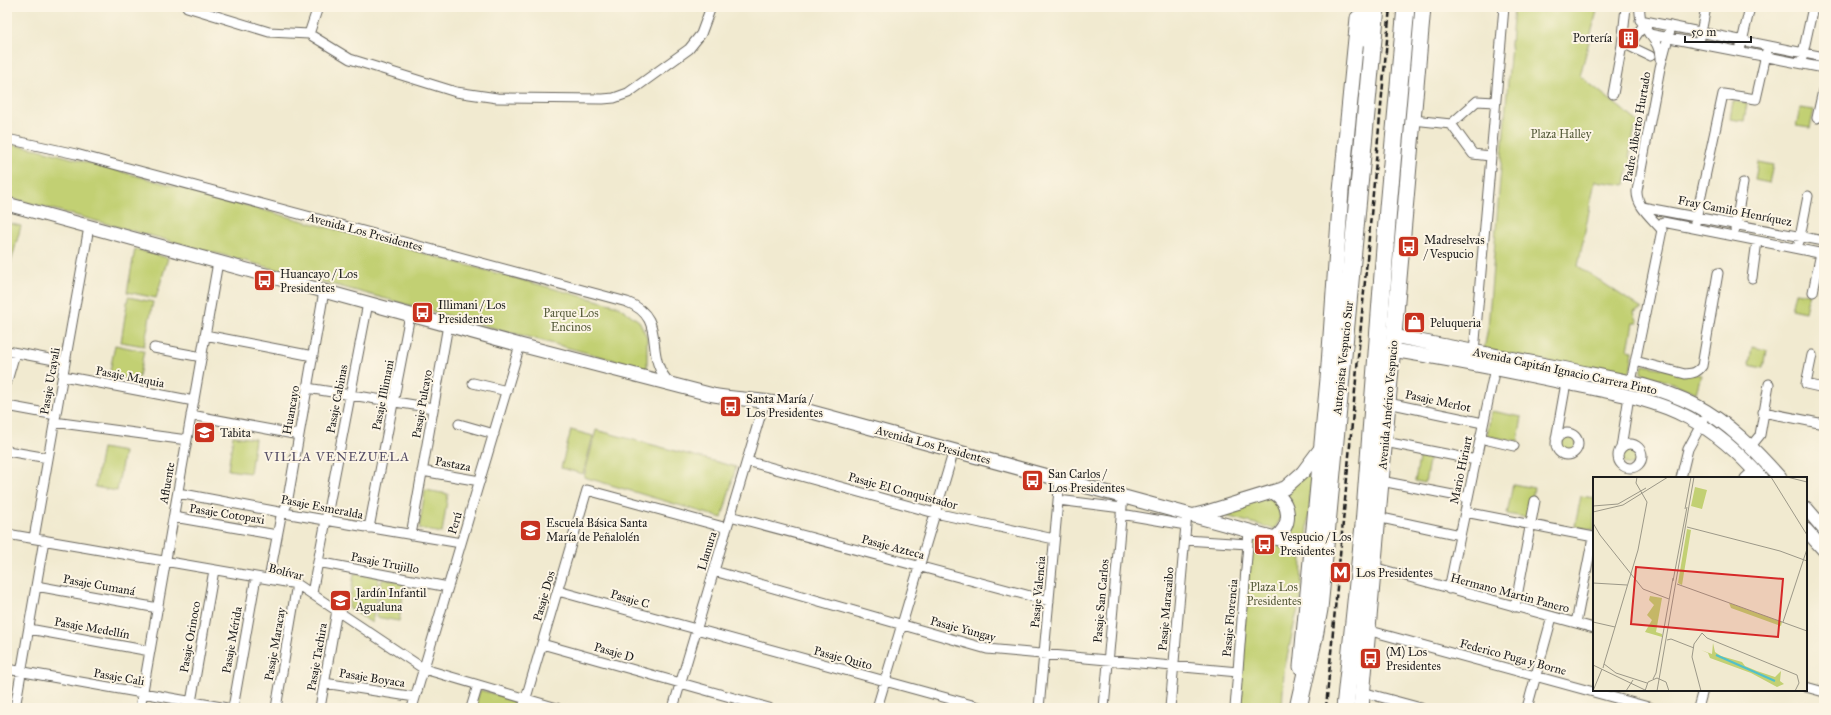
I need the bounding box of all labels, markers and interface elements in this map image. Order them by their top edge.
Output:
scale bar [1685,18,1751,44]
building icon: Portería [1615,25,1641,51]
text: 50 m [1691,25,1716,39]
place label: Portería [1573,31,1613,45]
street label: Padre Alberto Hurtado [1620,71,1654,183]
park label: Plaza Halley [1531,127,1592,141]
street label: Fray Camilo Henríquez [1677,193,1794,230]
street label: Avenida Los Presidentes [305,210,424,254]
place label: Madreselvas / Vespucio [1423,233,1485,261]
bus stop icon: Madreselvas / Vespucio [1395,234,1421,260]
place label: Huancayo / Los Presidentes [280,267,358,295]
bus stop icon: Huancayo / Los Presidentes [251,268,277,294]
place label: Illimani / Los Presidentes [438,298,506,326]
bus stop icon: Illimani / Los Presidentes [409,299,435,325]
street label: Autopista Vespucio Sur [1330,300,1356,417]
park label: Parque Los Encinos [543,306,599,334]
shop icon: Peluqueria [1401,310,1427,336]
place label: Peluqueria [1430,316,1482,331]
street label: Avenida Américo Vespucio [1375,340,1401,471]
street label: Avenida Capitán Ignacio Carrera Pinto [1470,344,1658,398]
street label: Pasaje Ucayali [37,346,63,416]
street label: Pasaje Illimani [369,358,397,431]
street label: Pasaje Maquia [94,363,166,392]
street label: Pasaje Cabinas [323,363,351,435]
street label: Pasaje Pulcayo [409,368,435,440]
street label: Huancayo [280,384,302,436]
street label: Pasaje Merlot [1404,387,1473,415]
place label: Santa María / Los Presidentes [746,392,823,420]
bus stop icon: Santa María / Los Presidentes [717,393,743,419]
school or university icon: Tabita [191,420,217,446]
street label: Avenida Los Presidentes [873,423,992,467]
place label: Tabita [220,426,252,440]
street label: Mario Hiriart [1447,434,1475,505]
district label: VILLA VENEZUELA [263,449,410,465]
street label: Pastaza [434,454,473,474]
street label: Afluente [156,461,178,506]
place label: San Carlos / Los Presidentes [1048,467,1125,495]
bus stop icon: San Carlos / Los Presidentes [1019,468,1045,494]
street label: Pasaje El Conquistador [847,470,960,513]
inset map [1593,477,1807,691]
street label: Pasaje Esmeralda [280,492,365,522]
street label: Pasaje Cotopaxi [188,501,266,527]
street label: Perú [445,510,465,536]
place label: Escuela Básica Santa María de Peñalolén [546,516,648,544]
school or university icon: Escuela Básica Santa María de Peñalolén [518,517,544,543]
street label: Llanura [695,529,720,572]
place label: Vespucio / Los Presidentes [1279,530,1351,558]
bus stop icon: Vespucio / Los Presidentes [1251,531,1277,557]
street label: Pasaje Azteca [860,532,927,562]
street label: Pasaje Trujillo [350,550,420,576]
street label: Pasaje Valencia [1028,554,1048,629]
street label: Pasaje San Carlos [1090,558,1112,644]
metro station icon: Los Presidentes [1328,560,1354,586]
street label: Bolívar [267,561,306,583]
place label: Los Presidentes [1356,566,1433,580]
street label: Pasaje Maracaibo [1155,567,1177,651]
street label: Pasaje Dos [530,569,558,623]
street label: Hermano Martin Panero [1449,570,1571,616]
street label: Pasaje Cumaná [62,572,137,598]
street label: Pasaje Florencia [1220,578,1240,658]
park label: Plaza Los Presidentes [1247,580,1301,608]
place label: Jardín Infantil Agualuna [354,586,427,615]
school or university icon: Jardín Infantil Agualuna [327,587,353,613]
street label: Pasaje C [609,587,651,611]
street label: Pasaje Orinoco [177,600,203,674]
street label: Pasaje Mérida [219,605,245,675]
street label: Pasaje Maracay [262,606,288,682]
street label: Pasaje Medellín [53,614,131,642]
street label: Pasaje Yungay [928,614,998,646]
street label: Pasaje Tachira [304,621,330,692]
street label: Federico Puga y Borne [1458,636,1568,679]
street label: Pasaje D [592,640,636,664]
street label: Pasaje Quito [812,643,874,673]
place label: (M) Los Presidentes [1386,645,1441,673]
bus stop icon: (M) Los Presidentes [1357,646,1383,672]
street label: Pasaje Cali [92,666,146,688]
street label: Pasaje Boyaca [338,666,407,690]

